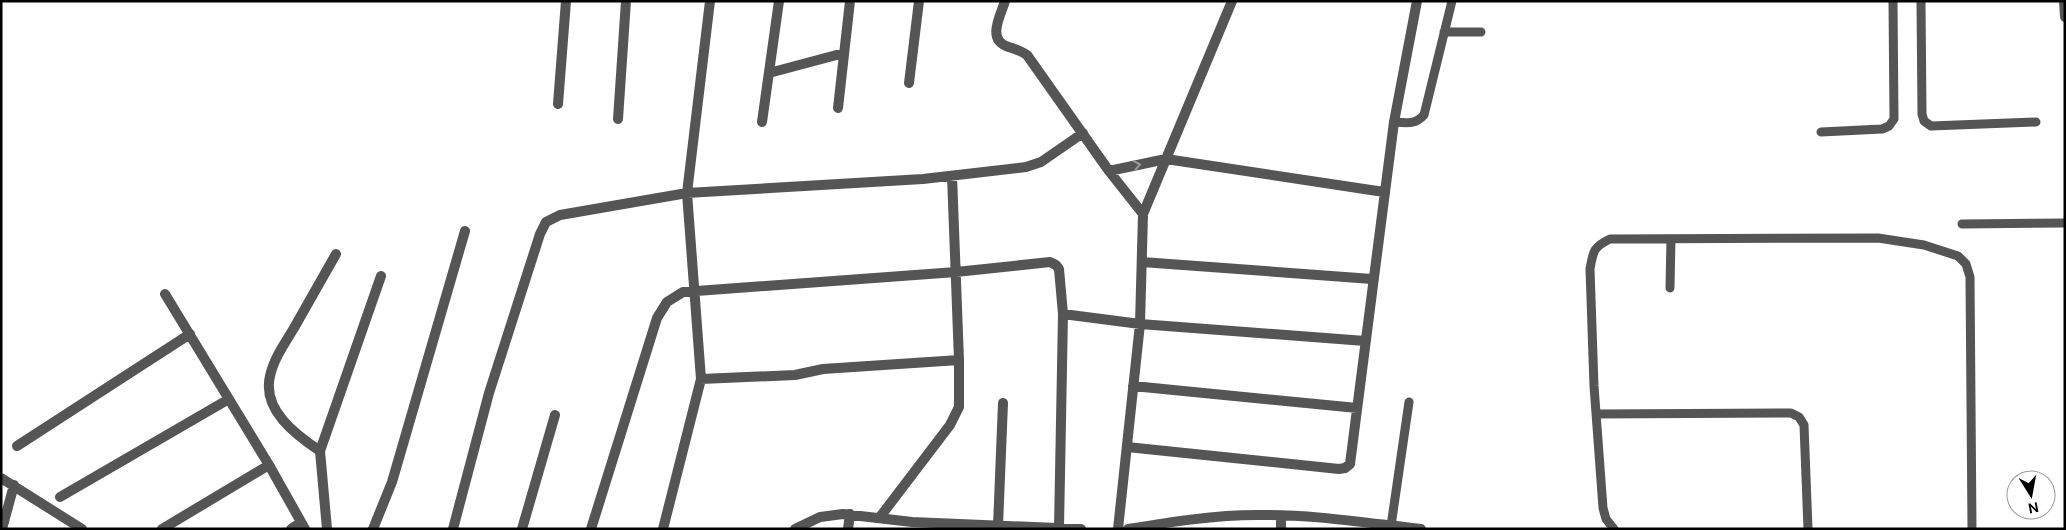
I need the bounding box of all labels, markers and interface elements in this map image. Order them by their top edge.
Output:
one-way arrow [1133,160,1142,171]
north arrow [2006,470,2056,520]
text: N [2027,498,2040,518]

